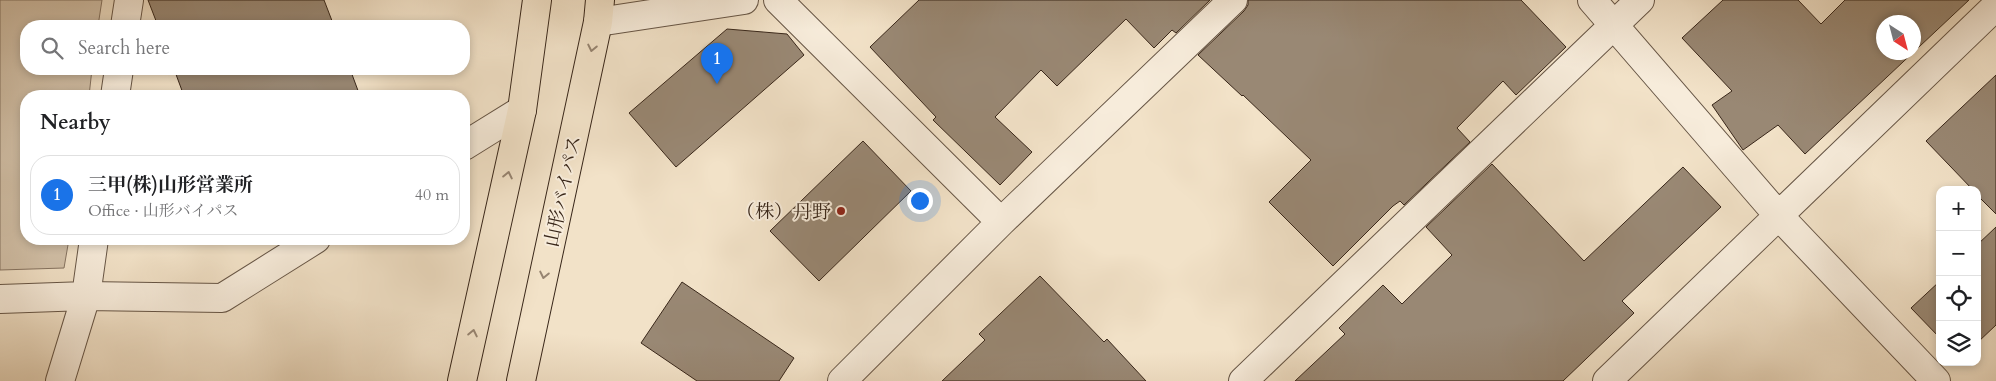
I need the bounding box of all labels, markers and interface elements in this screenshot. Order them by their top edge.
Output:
north arrow [1876,15,1921,60]
search box [20,20,470,75]
icon: search [38,34,66,62]
text: Search here [78,35,170,61]
pin: 1 [701,43,733,84]
one-way arrow [587,44,598,52]
text: Nearby [40,108,111,137]
street label: 山形バイパス [538,133,588,249]
one-way arrow [502,170,512,179]
text: 三甲(株)山形営業所 [88,172,253,198]
text: 1 [53,184,61,206]
text: 40 m [415,184,449,206]
map controls [1936,186,1981,366]
button: + [1936,186,1981,231]
your location [907,188,933,214]
place label: （株）丹野 [736,199,831,225]
text: Office · 山形バイパス [88,200,239,222]
marker: （株）丹野 [835,205,847,217]
button: − [1936,231,1981,276]
one-way arrow [539,271,550,280]
button: locate [1936,276,1981,321]
button: layers [1936,321,1981,366]
one-way arrow [467,329,478,338]

